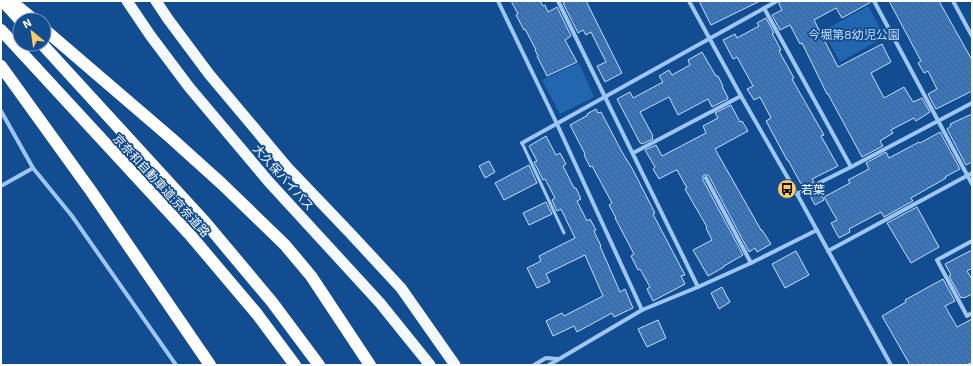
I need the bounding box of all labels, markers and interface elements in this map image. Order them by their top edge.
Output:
north arrow [12,12,52,52]
text: N [20,15,34,30]
park label: 今堀第8幼児公園 [808,27,900,41]
street label: 京奈和自動車道;京奈道路 [111,131,213,239]
street label: 大久保バイパス [251,141,317,213]
bus stop icon: 若葉 [776,178,798,200]
place label: 若葉 [801,182,825,196]

